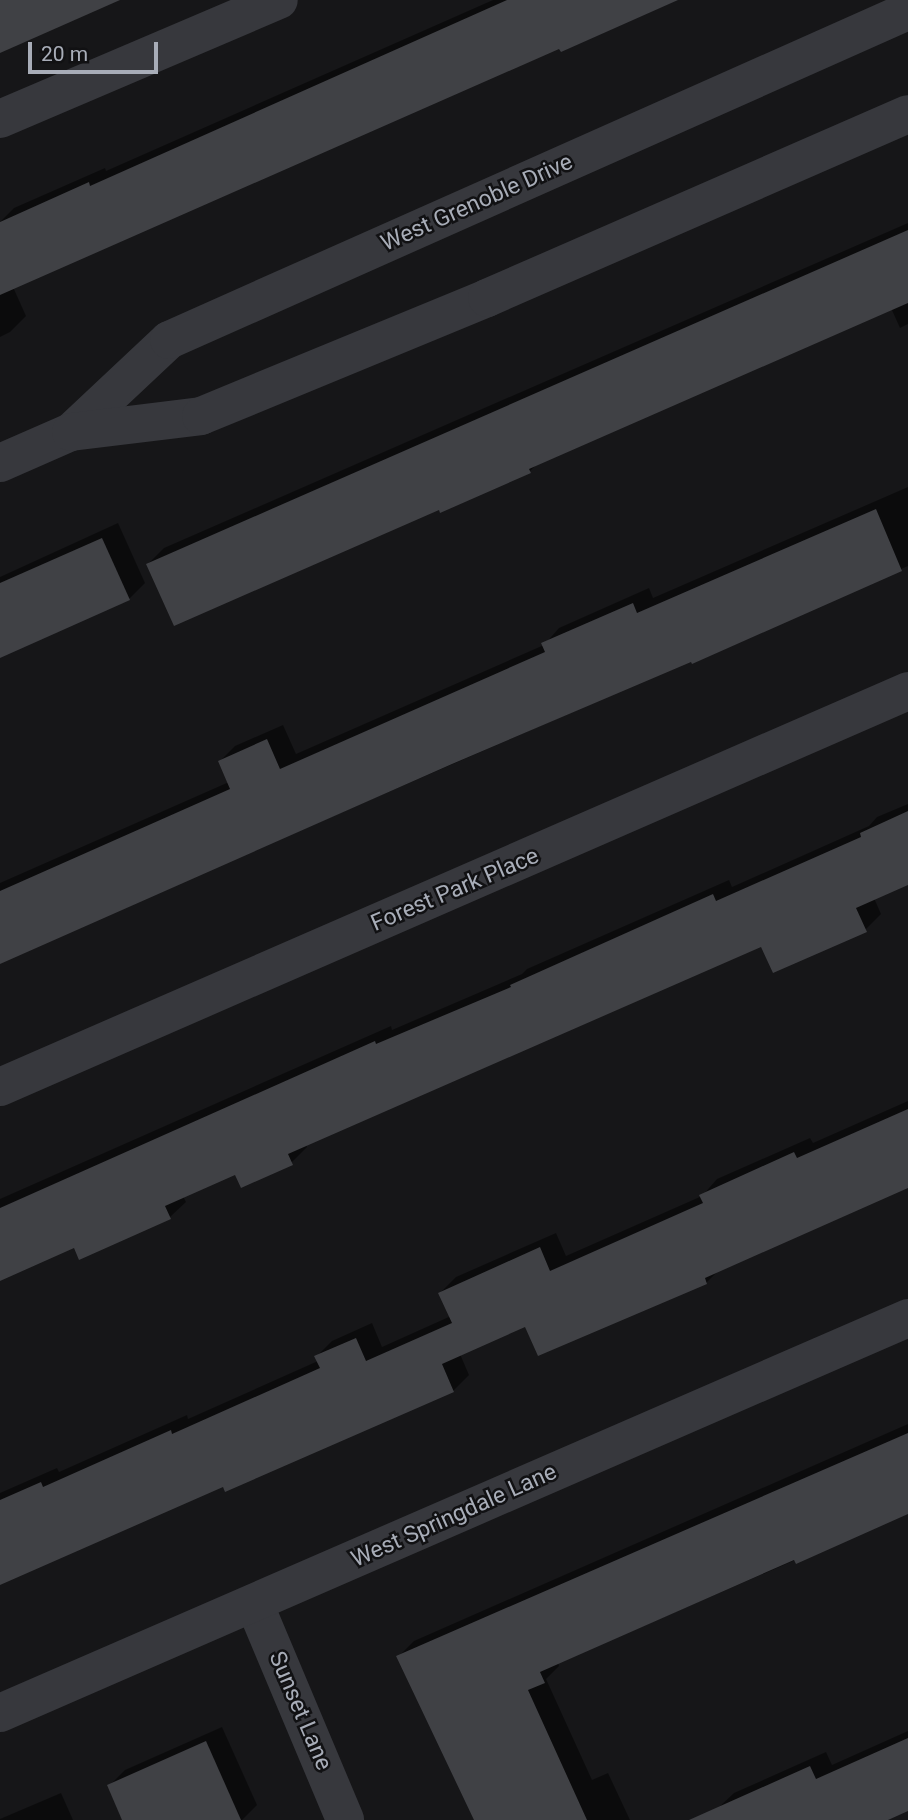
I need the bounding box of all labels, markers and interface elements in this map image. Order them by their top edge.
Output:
scale bar [32,28,161,72]
text: 20 m [41,42,88,66]
street label: West Grenoble Drive [377,148,577,258]
street label: Forest Park Place [367,842,543,938]
street label: West Springdale Lane [347,1458,561,1574]
street label: Sunset Lane [263,1648,337,1774]

